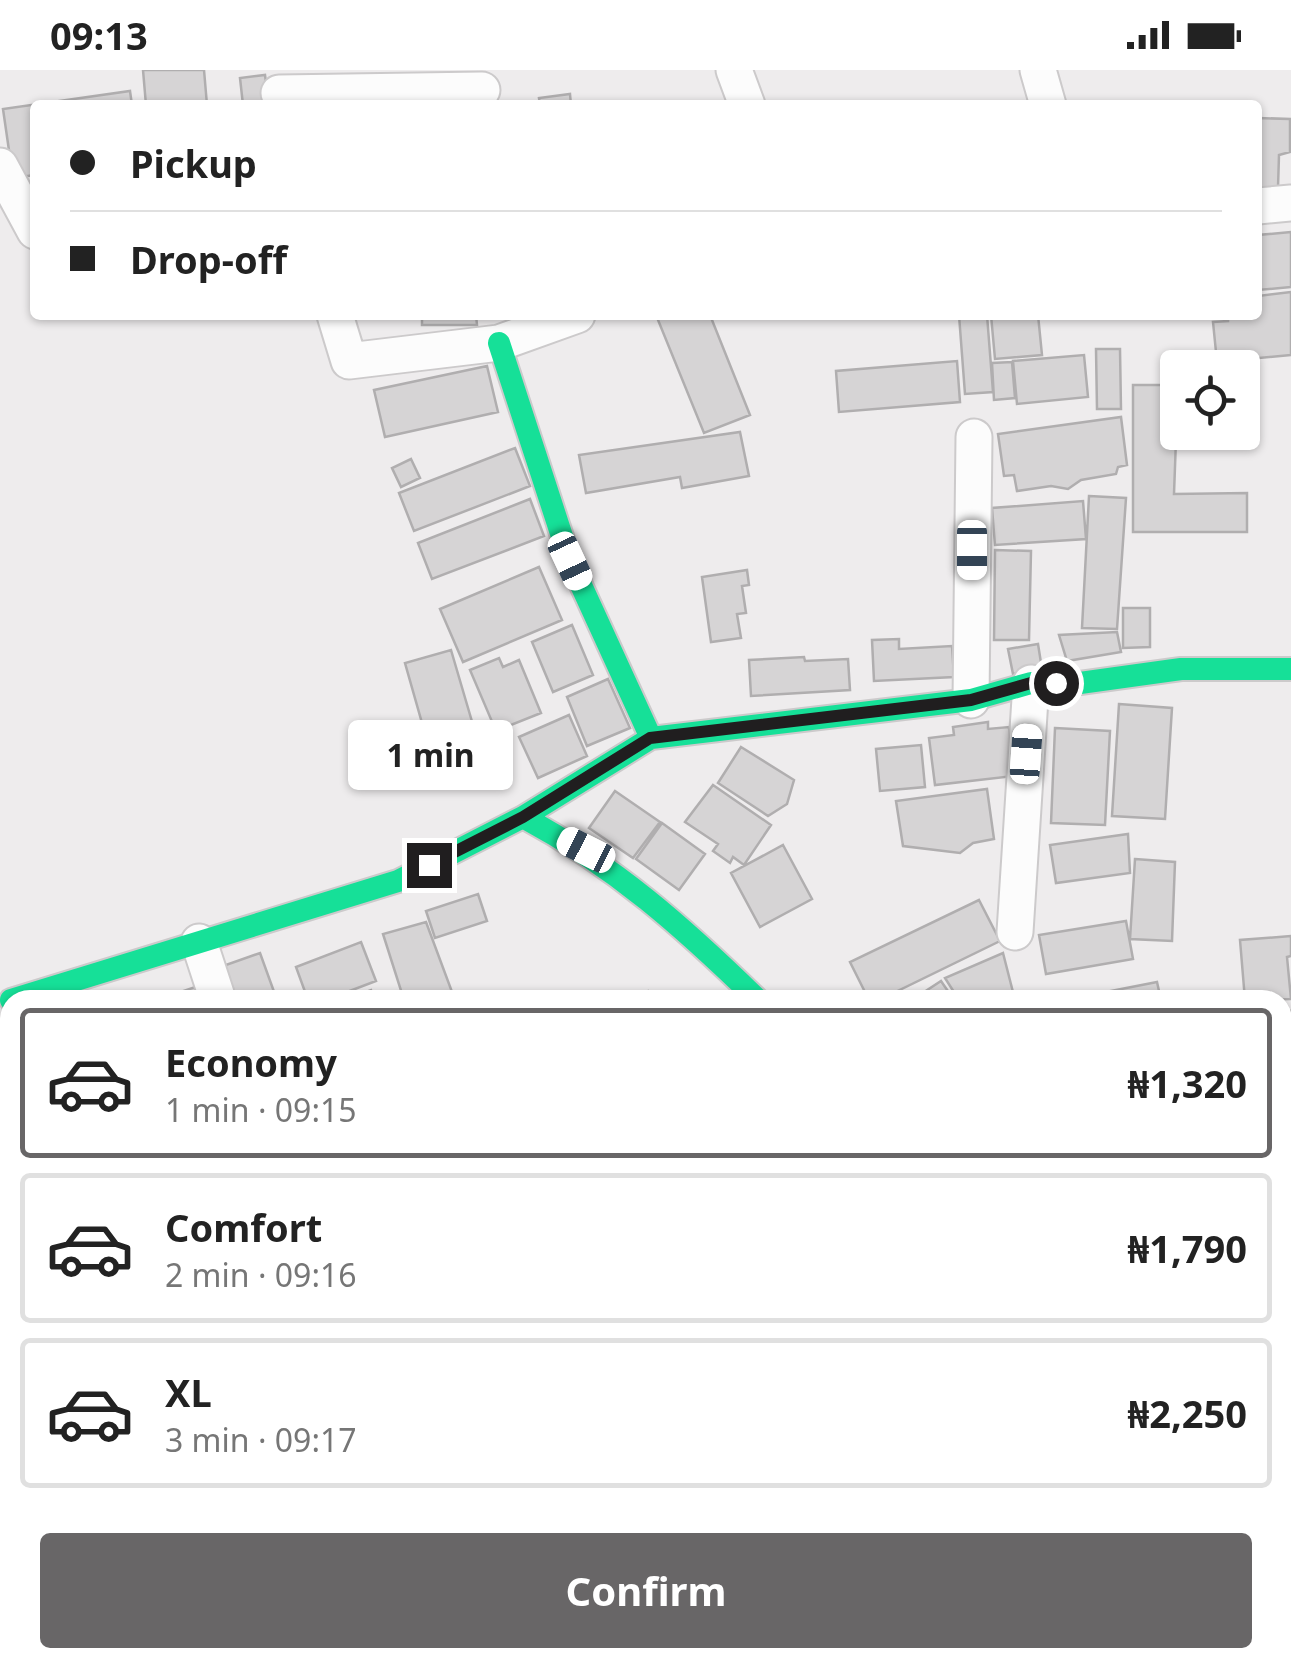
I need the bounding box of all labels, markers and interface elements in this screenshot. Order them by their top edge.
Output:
text: 09:13 [50,9,148,61]
text: Pickup [130,137,257,189]
text: Drop-off [130,233,287,285]
map controls [1160,350,1260,450]
button: locate [1160,350,1260,450]
car [957,520,987,580]
car [544,527,596,595]
route start [1034,661,1079,706]
callout: 1 min [346,720,512,790]
car [1009,723,1043,785]
text: 1 min [386,733,475,776]
car [552,823,620,877]
route end [407,843,452,888]
text: Economy [165,1036,337,1088]
icon: car [45,1038,135,1128]
text: ₦1,320 [1127,1057,1247,1109]
text: 1 min · 09:15 [165,1088,357,1131]
text: Comfort [165,1201,322,1253]
icon: car [45,1203,135,1293]
text: ₦1,790 [1127,1222,1247,1274]
text: 2 min · 09:16 [165,1253,357,1296]
text: XL [165,1366,212,1418]
icon: car [45,1368,135,1458]
text: ₦2,250 [1127,1387,1247,1439]
text: 3 min · 09:17 [165,1418,357,1461]
button: Confirm [40,1533,1252,1648]

